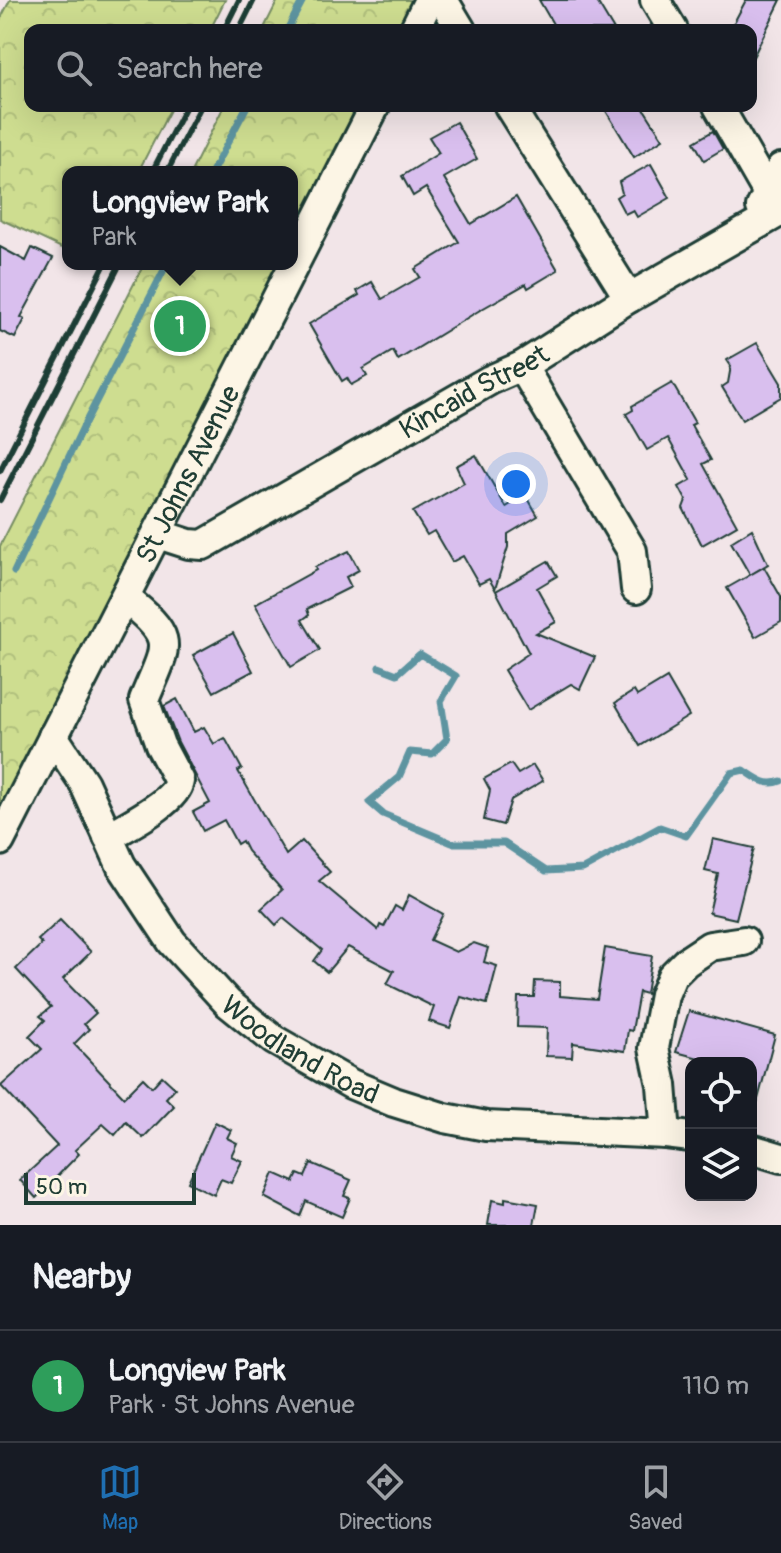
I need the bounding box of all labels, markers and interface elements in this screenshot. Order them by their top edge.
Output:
search box [24,24,757,112]
icon: search [52,46,96,90]
text: Search here [116,50,263,87]
popup [62,166,298,270]
text: Longview Park [91,184,269,221]
text: Park [91,221,137,253]
pin: 1 [154,296,206,356]
street label: Kincaid Street [393,337,557,448]
street label: St Johns Avenue [129,380,249,570]
your location [496,464,536,504]
street label: Woodland Road [213,988,384,1113]
map controls [685,1057,757,1201]
button: locate [685,1057,757,1129]
button: layers [685,1129,757,1201]
scale bar [24,1169,196,1205]
text: 50 m [36,1173,87,1201]
text: Nearby [32,1256,131,1299]
text: Longview Park [108,1352,286,1389]
text: 1 [53,1370,63,1402]
text: 110 m [682,1370,749,1402]
text: Park · St Johns Avenue [108,1389,354,1421]
tab: Map [98,1460,142,1536]
tab: Directions [339,1460,432,1536]
tab: Saved [628,1460,683,1536]

